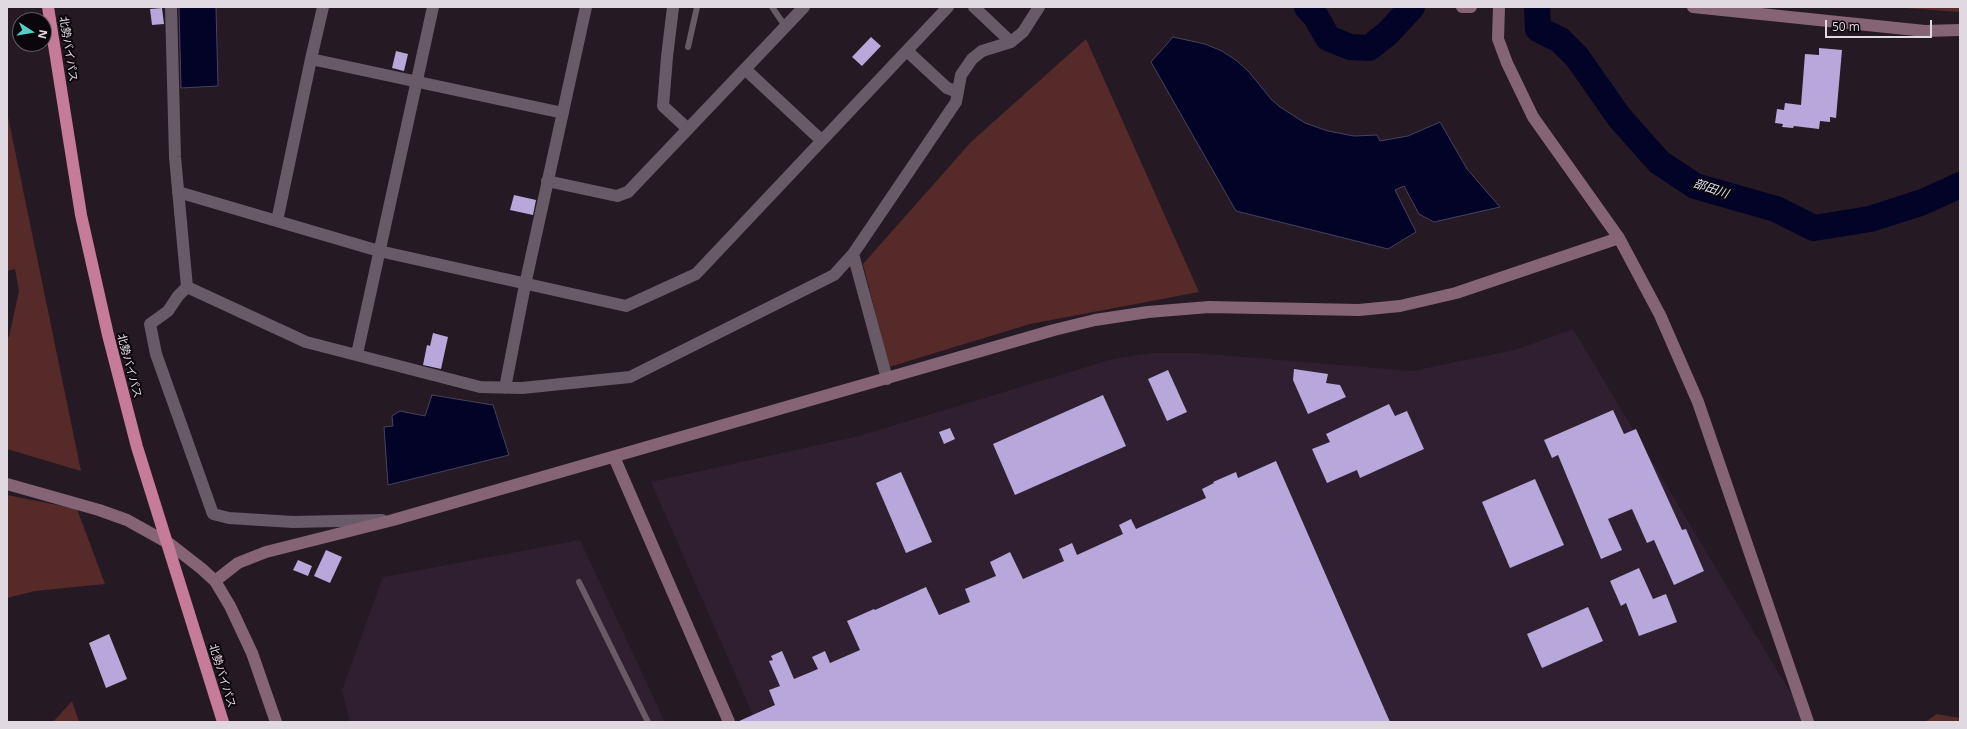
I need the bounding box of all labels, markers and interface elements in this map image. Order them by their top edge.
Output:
north arrow [12,12,52,52]
scale bar [1827,12,1934,38]
street label: 北勢バイパス [56,15,80,83]
text: 50 m [1832,18,1860,35]
text: N [35,28,52,40]
water label: 部田川 [1692,176,1730,202]
street label: 北勢バイパス [114,332,144,400]
street label: 北勢バイパス [206,643,238,709]

